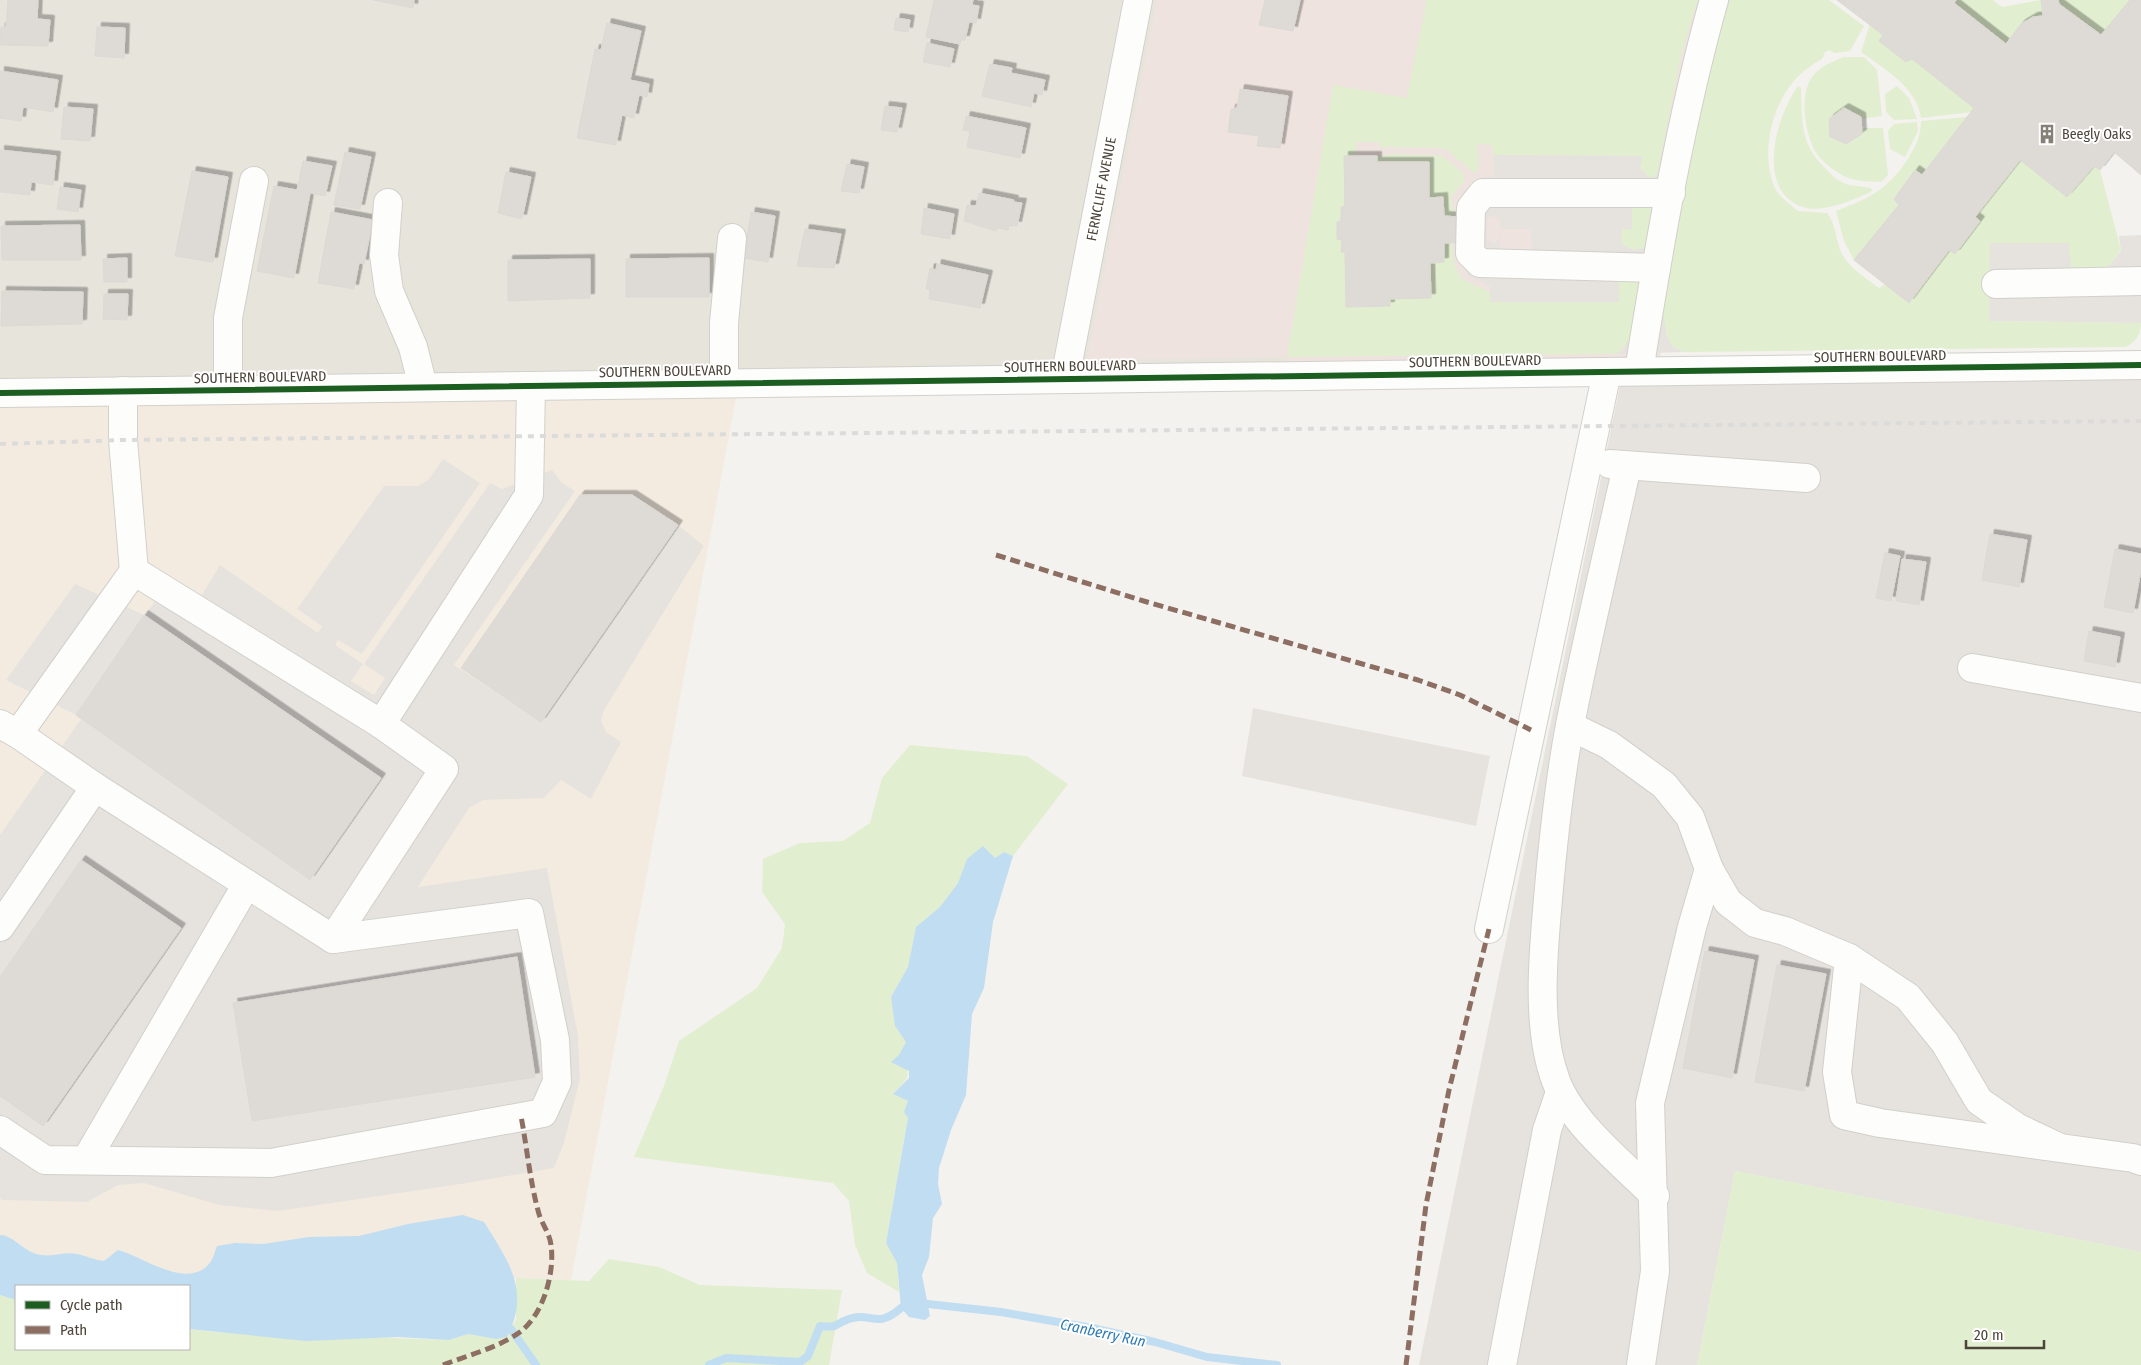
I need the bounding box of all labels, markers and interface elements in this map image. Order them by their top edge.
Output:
building icon: Beegly Oaks [2036,123,2058,145]
place label: Beegly Oaks [2062,126,2131,143]
street label: FERNCLIFF AVENUE [1083,135,1120,243]
street label: SOUTHERN BOULEVARD [1814,347,1946,366]
street label: SOUTHERN BOULEVARD [1409,352,1541,371]
street label: SOUTHERN BOULEVARD [1004,357,1136,376]
street label: SOUTHERN BOULEVARD [599,362,731,381]
street label: SOUTHERN BOULEVARD [194,368,326,387]
legend [15,1285,190,1350]
text: Cycle path [60,1296,123,1314]
water label: Cranberry Run [1059,1315,1147,1351]
scale bar [1966,1318,2044,1350]
text: Path [60,1321,87,1339]
text: 20 m [1974,1326,2004,1344]

